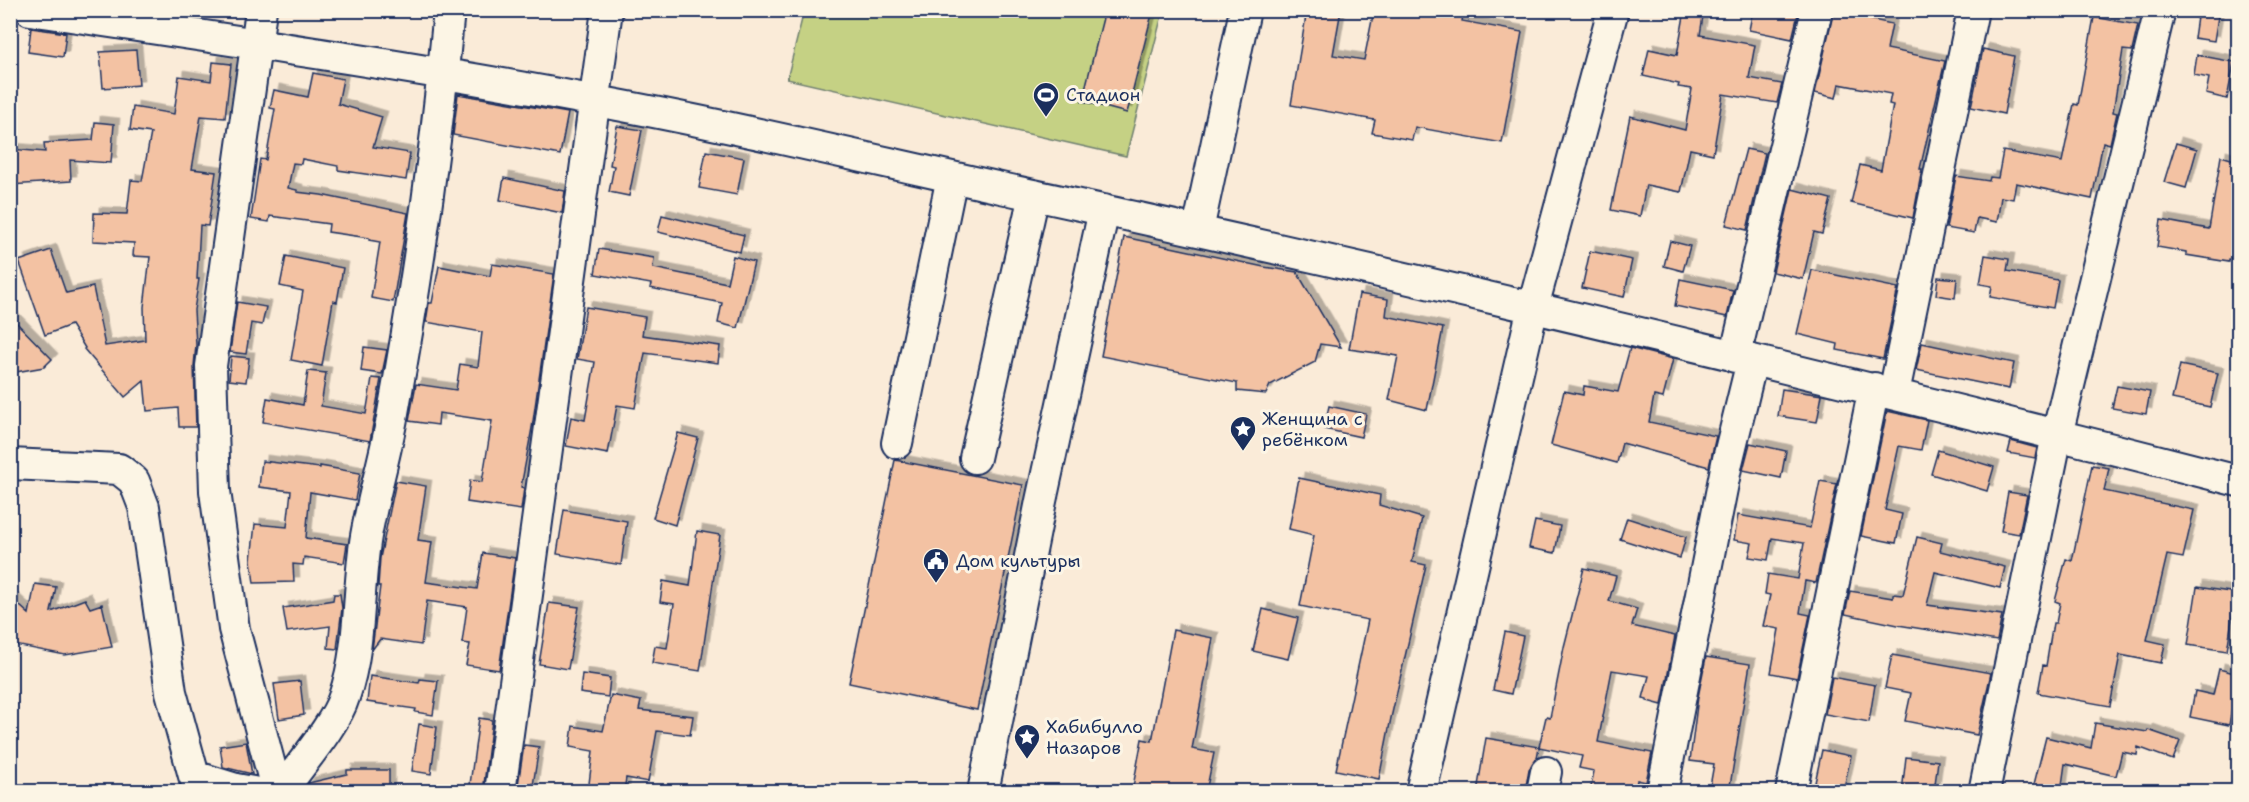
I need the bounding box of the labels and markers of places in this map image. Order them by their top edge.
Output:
sports icon: Стадион [1031,80,1061,118]
place label: Стадион [1066,83,1140,107]
place label: Женщина с ребёнком [1262,407,1363,452]
place icon: Женщина с ребёнком [1228,414,1258,452]
public building icon: Дом культуры [921,546,951,584]
place label: Дом культуры [956,549,1081,573]
place label: Хабибулло Назаров [1046,715,1143,760]
place icon: Хабибулло Назаров [1012,722,1042,760]

